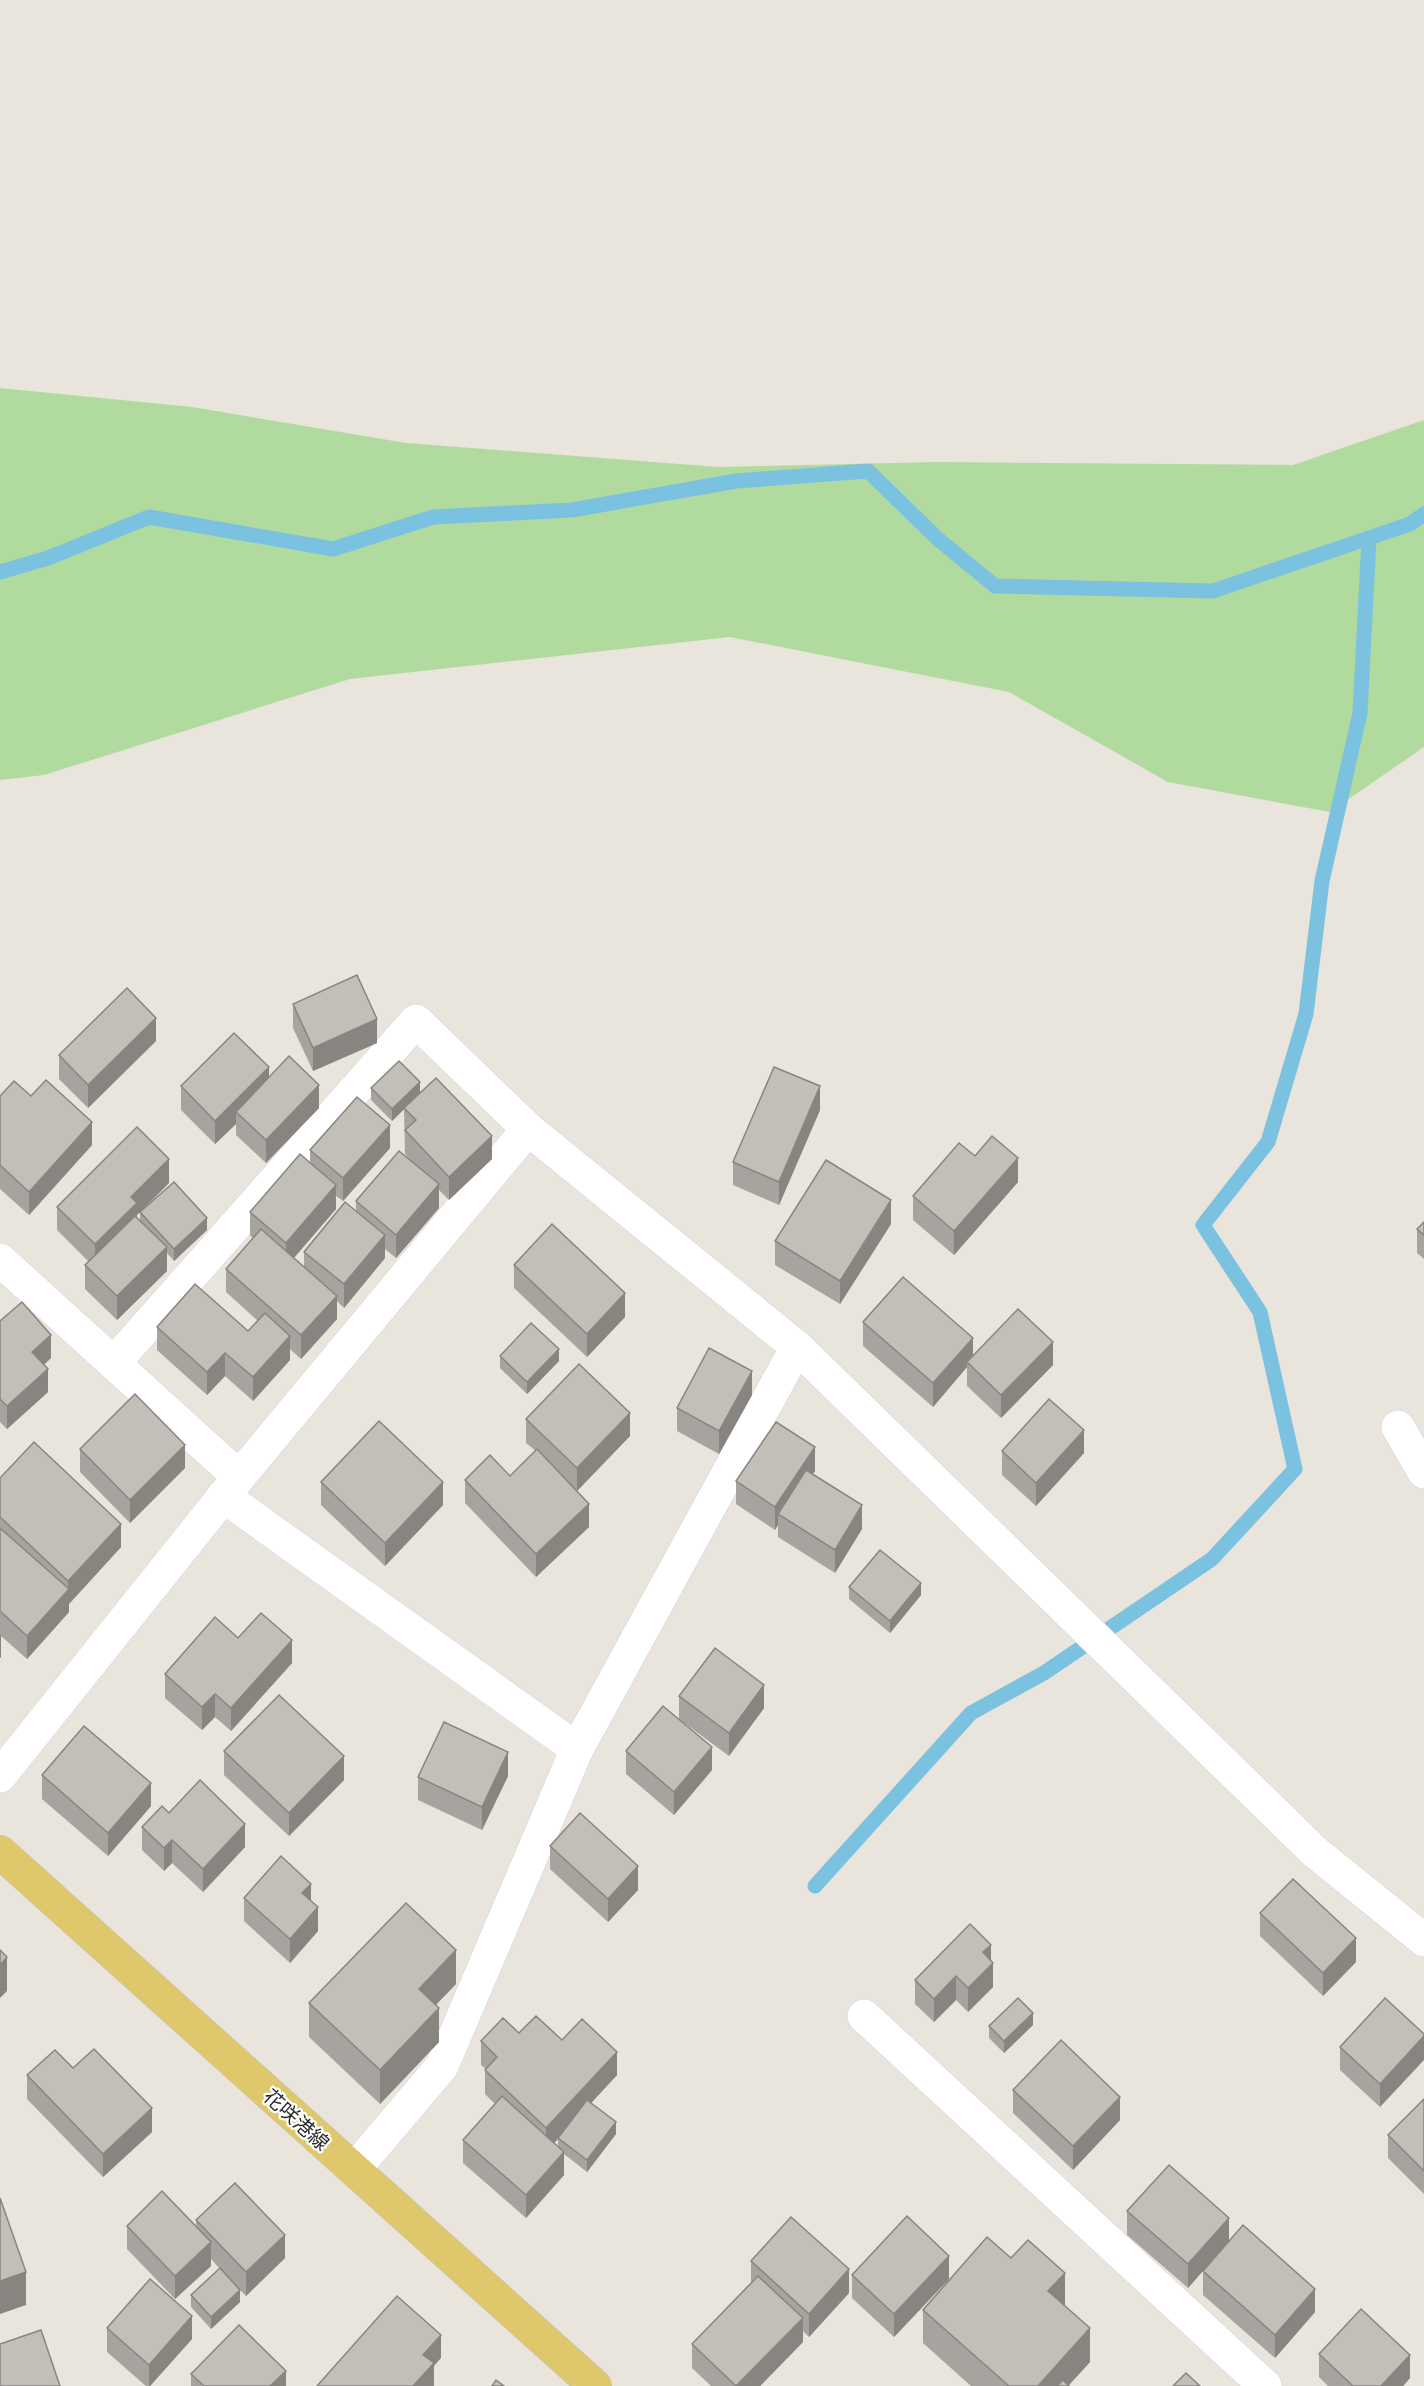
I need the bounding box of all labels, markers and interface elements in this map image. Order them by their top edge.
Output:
street label: 花咲港線 [259,2083,335,2155]

